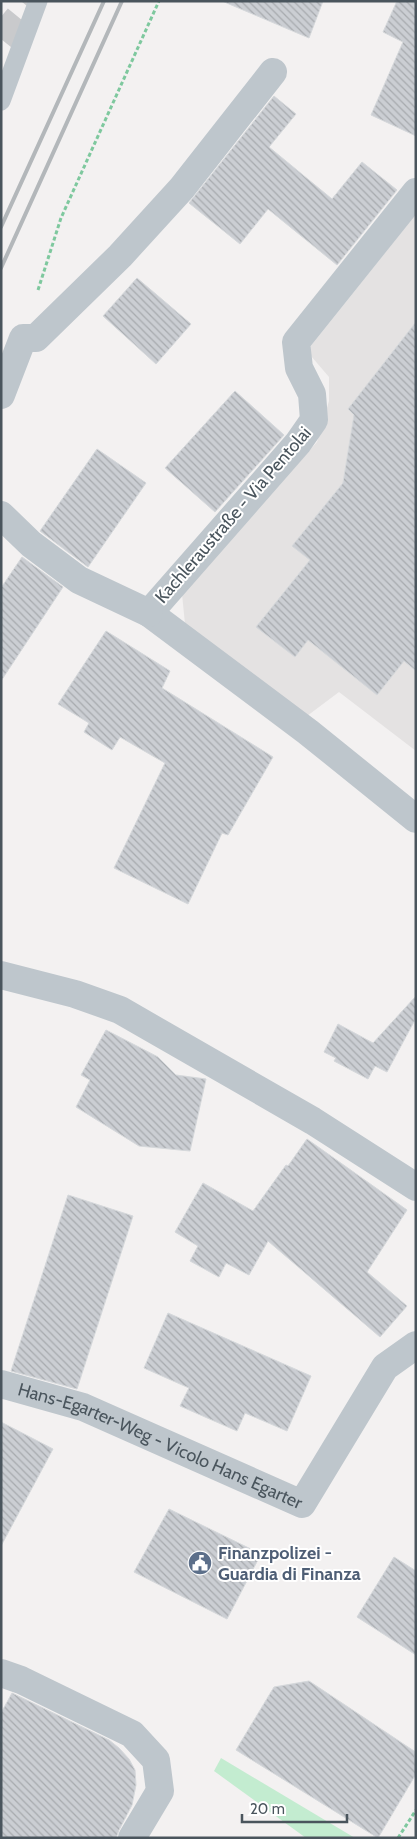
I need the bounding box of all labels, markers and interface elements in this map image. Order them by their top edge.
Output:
street label: Kachleraustraße - Via Pentolai [150,422,316,608]
street label: Hans-Egarter-Weg - Vicolo Hans Egarter [15,1378,306,1514]
place label: Finanzpolizei - Guardia di Finanza [218,1542,361,1585]
public building icon: Finanzpolizei - Guardia di Finanza [187,1550,213,1576]
scale bar [242,1792,347,1824]
text: 20 m [250,1800,285,1818]

